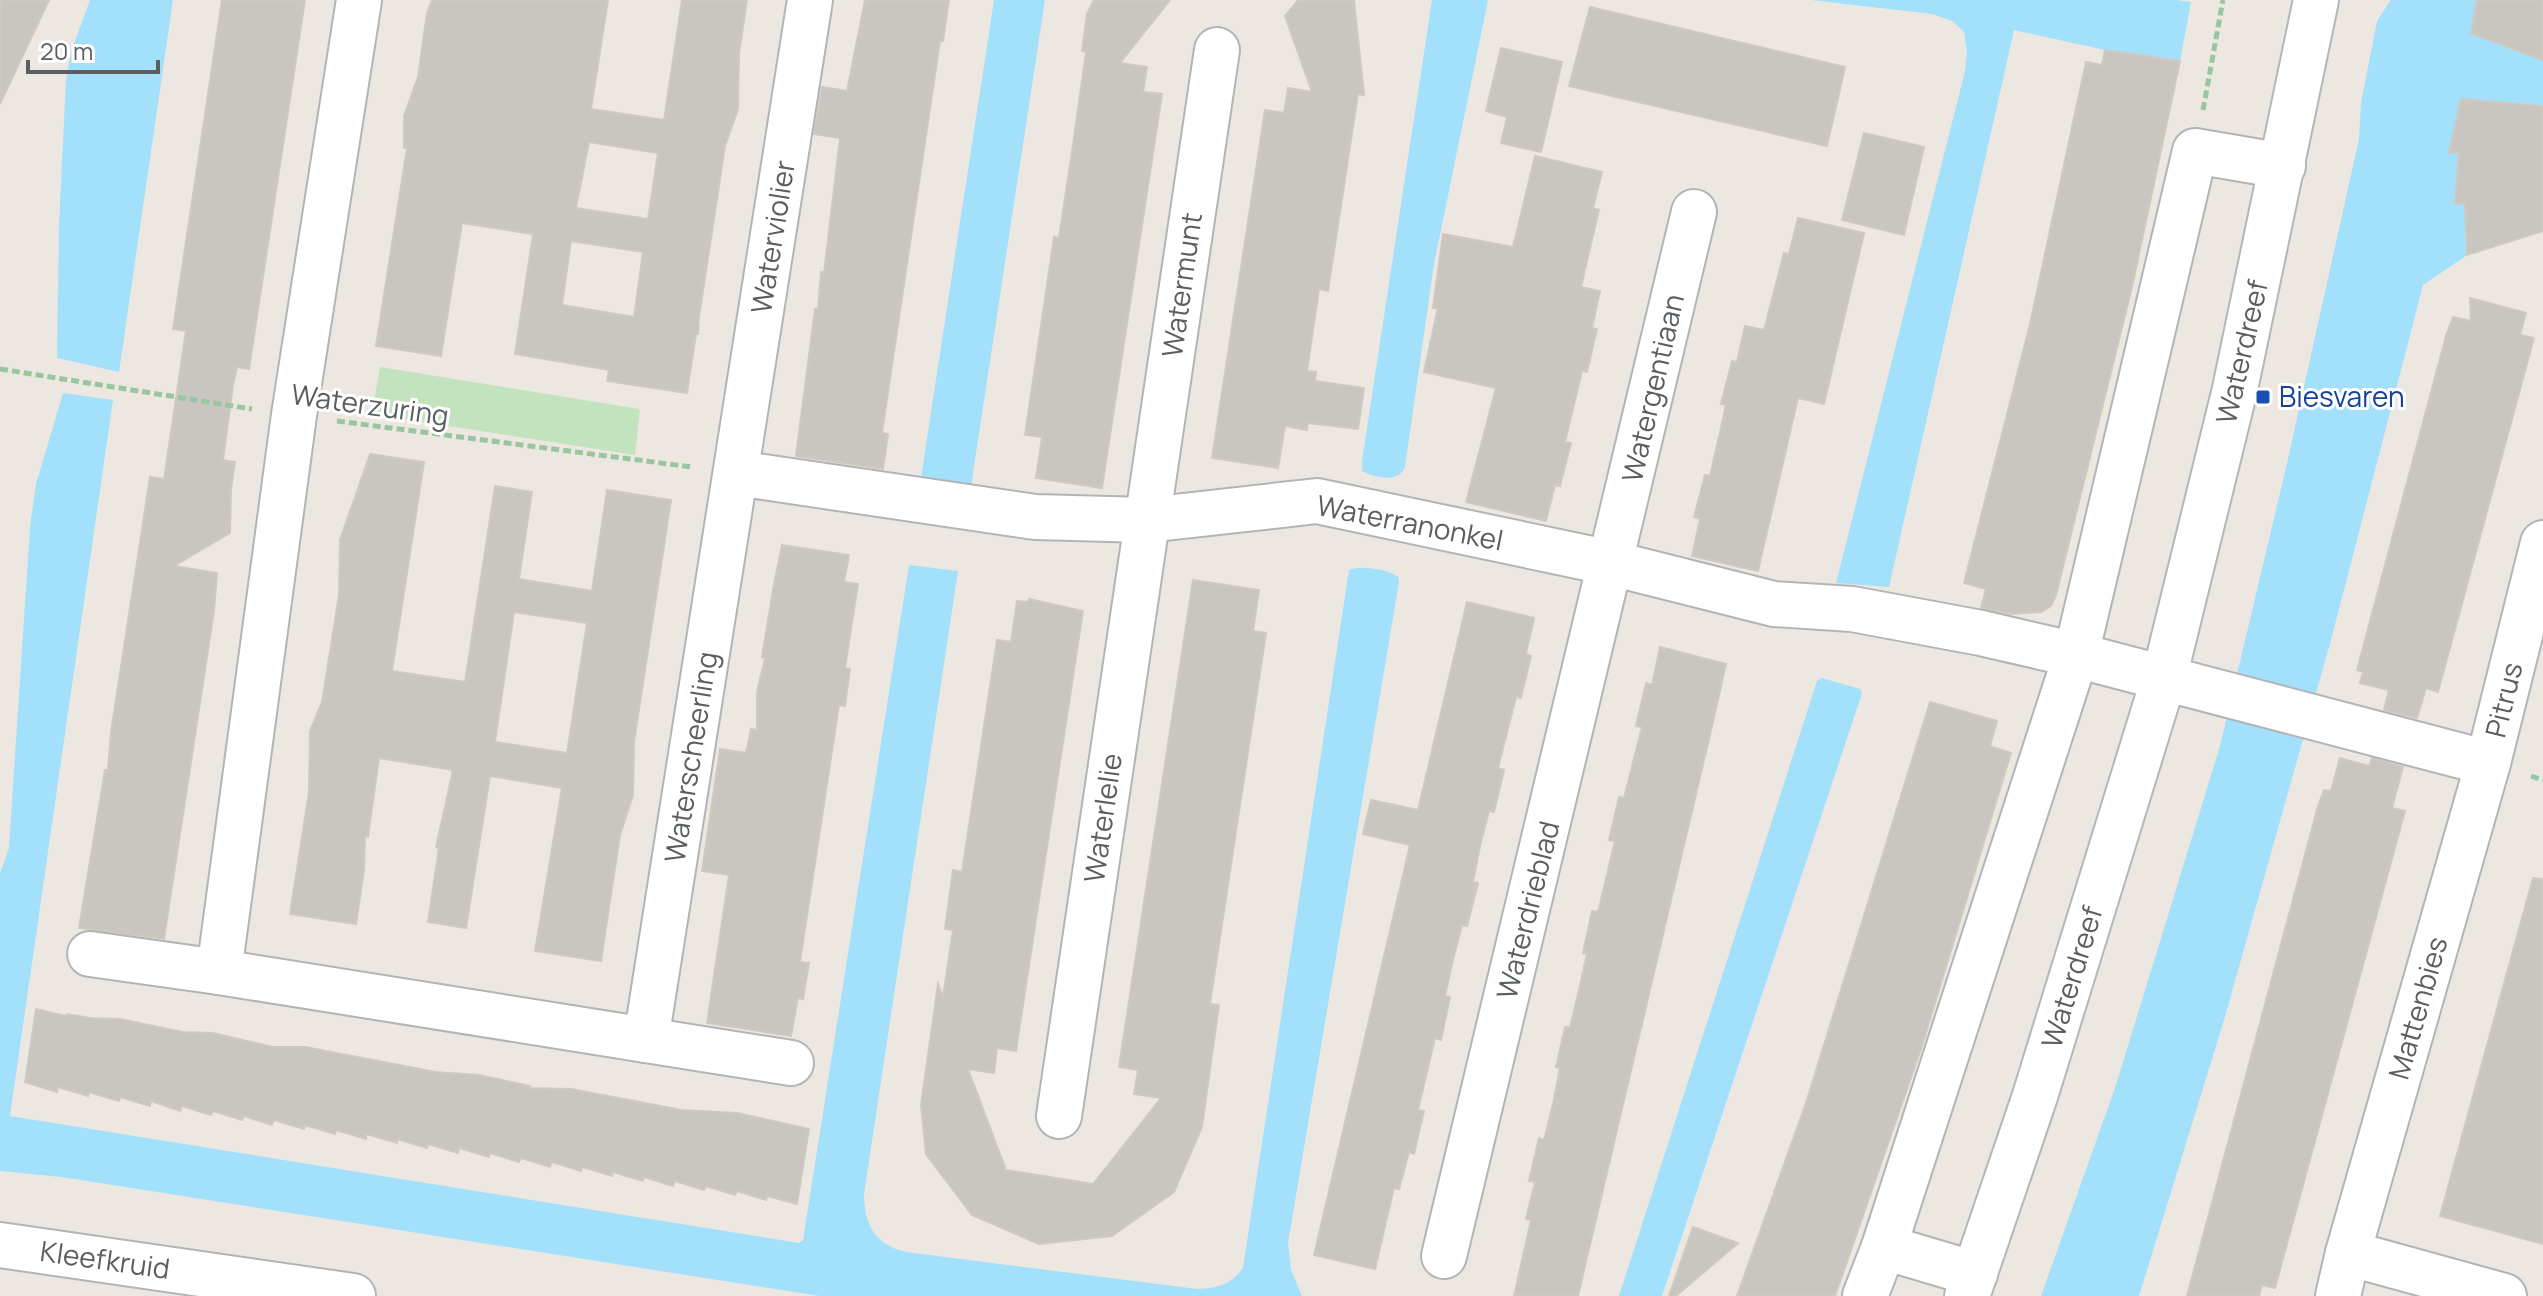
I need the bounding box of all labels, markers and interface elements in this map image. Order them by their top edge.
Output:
scale bar [28,24,158,74]
text: 20 m [40,34,93,67]
street label: Waterviolier [741,158,803,316]
street label: Watermunt [1152,210,1210,360]
street label: Waterdreef [2206,276,2276,427]
street label: Watergentiaan [1612,290,1692,485]
street label: Waterzuring [289,374,451,434]
place label: Biesvaren [2279,377,2405,415]
marker: Biesvaren [2254,388,2272,406]
street label: Waterranonkel [1314,485,1507,559]
street label: Waterscheerling [655,649,725,865]
street label: Pitrus [2475,658,2531,741]
street label: Waterlelie [1074,751,1130,885]
street label: Waterdrieblad [1487,817,1568,1003]
street label: Waterdreef [2031,901,2111,1052]
street label: Mattenbies [2379,932,2456,1083]
street label: Kleefkruid [38,1231,172,1287]

